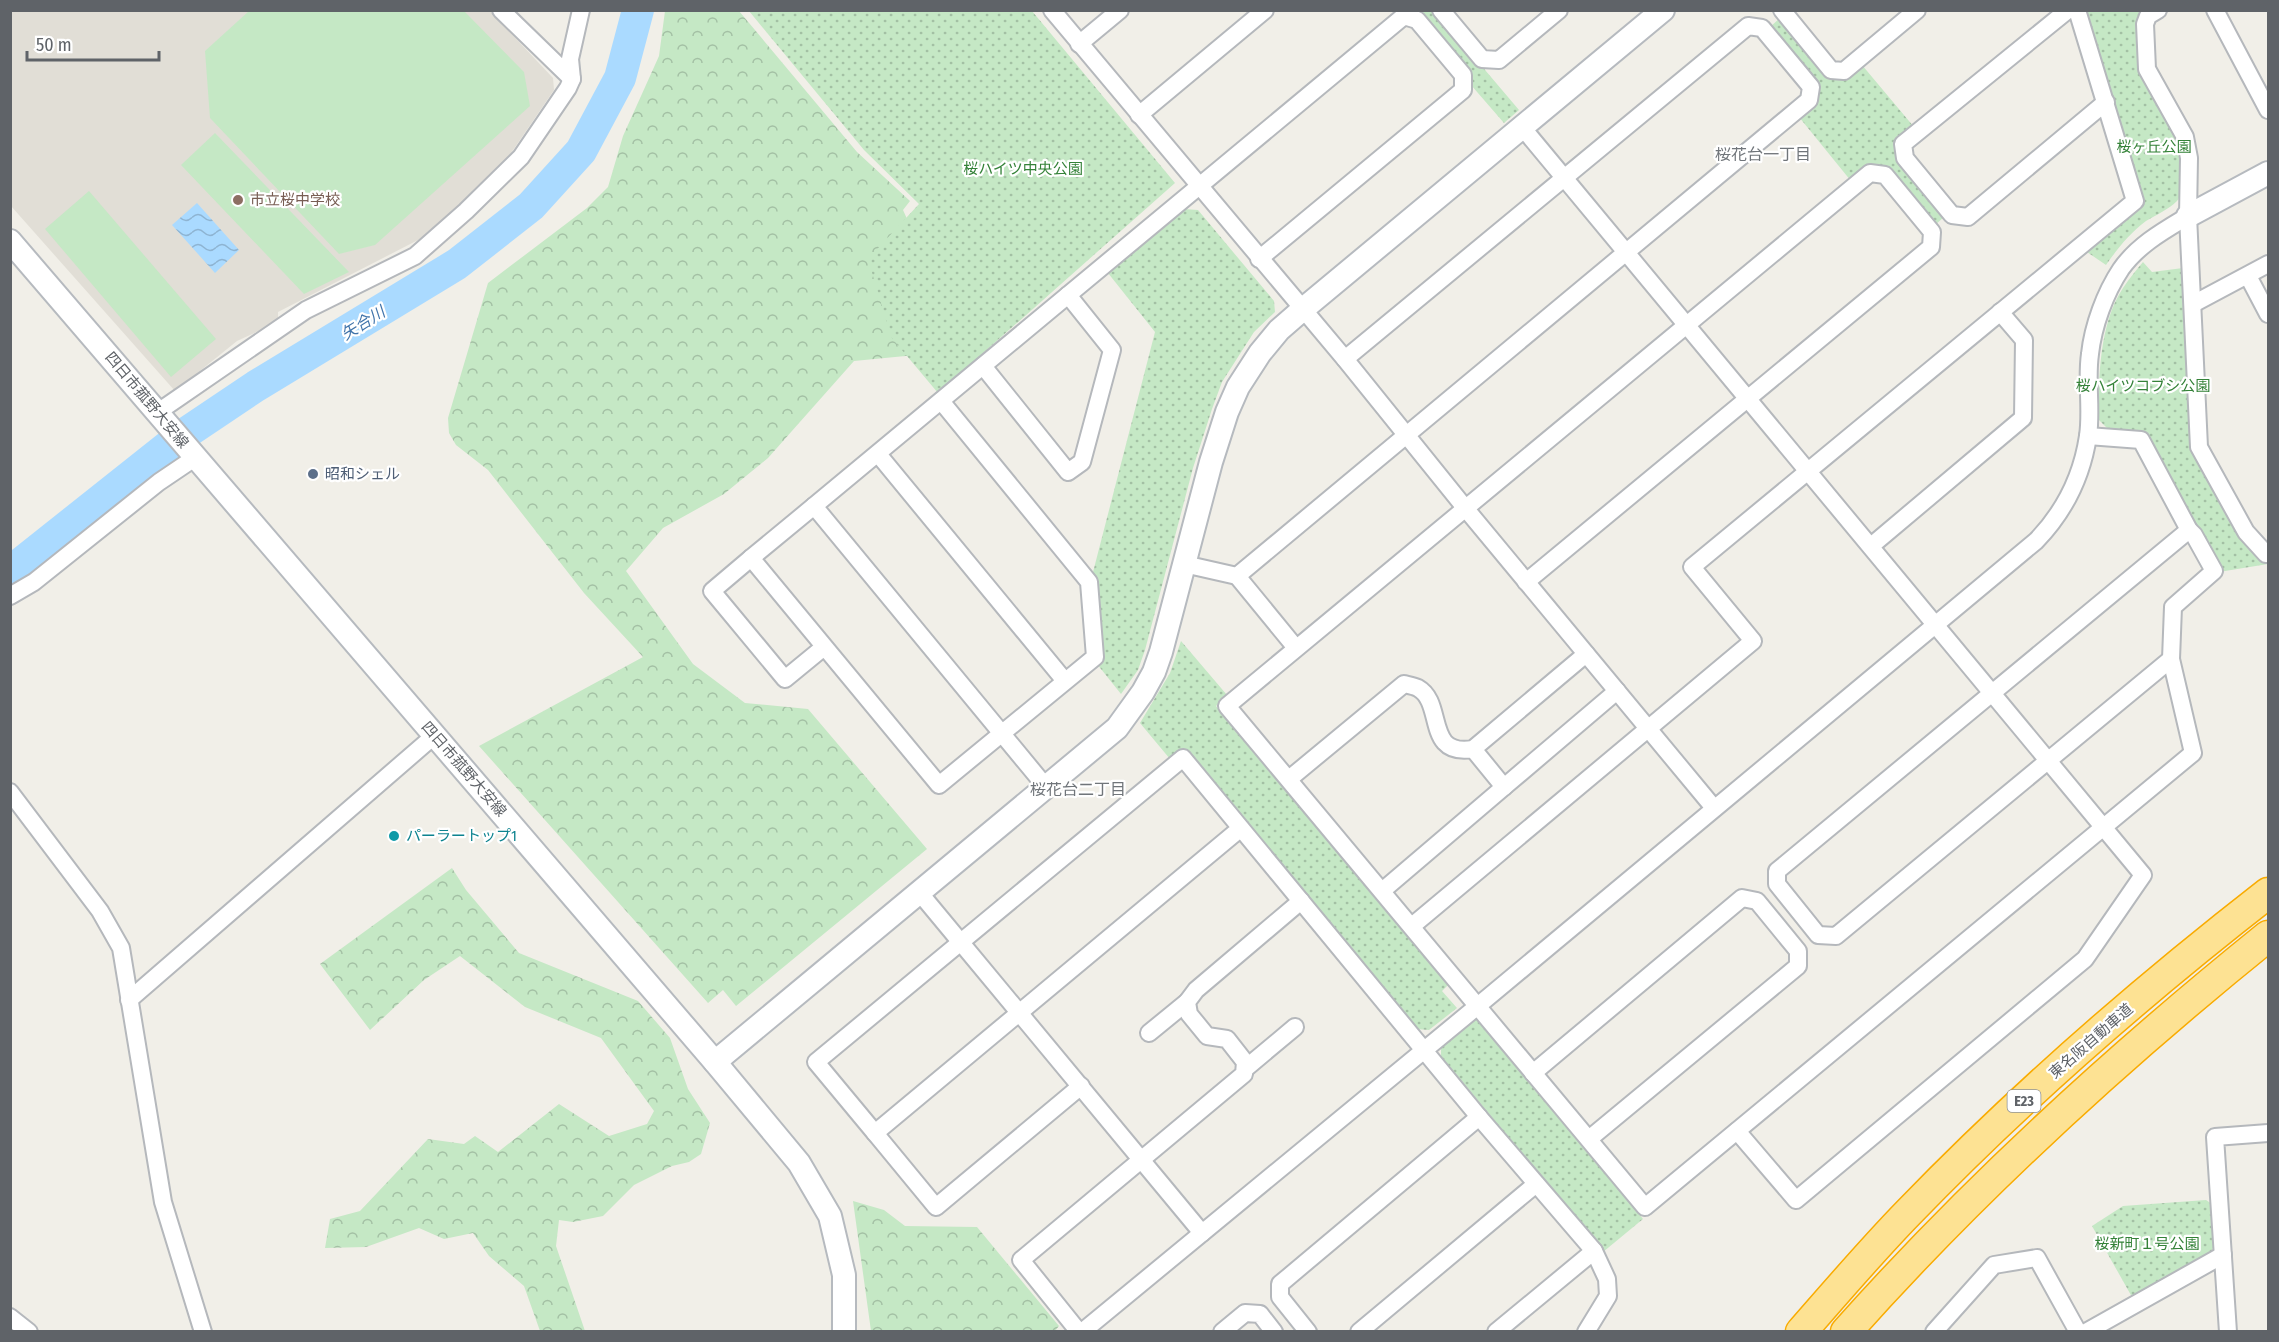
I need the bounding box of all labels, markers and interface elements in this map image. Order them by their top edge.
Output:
scale bar [27,24,159,62]
text: 50 m [36,34,72,56]
park label: 桜ヶ丘公園 [2116,138,2192,156]
district label: 桜花台一丁目 [1715,145,1811,164]
park label: 桜ハイツ中央公園 [963,160,1083,178]
place label: 市立桜中学校 [250,191,340,209]
marker: 市立桜中学校 [231,193,245,207]
water label: 矢合川 [338,301,390,344]
street label: 四日市菰野大安線 [102,348,192,452]
park label: 桜ハイツコブシ公園 [2076,377,2210,395]
place label: 昭和シェル [325,465,400,483]
marker: 昭和シェル [306,467,320,481]
street label: 四日市菰野大安線 [418,718,510,820]
district label: 桜花台二丁目 [1030,780,1126,799]
place label: パーラートップ1 [406,827,517,845]
marker: パーラートップ1 [387,829,401,843]
street label: 東名阪自動車道 [2045,1000,2137,1082]
road number: E23 [2008,1090,2040,1112]
park label: 桜新町１号公園 [2094,1235,2200,1253]

